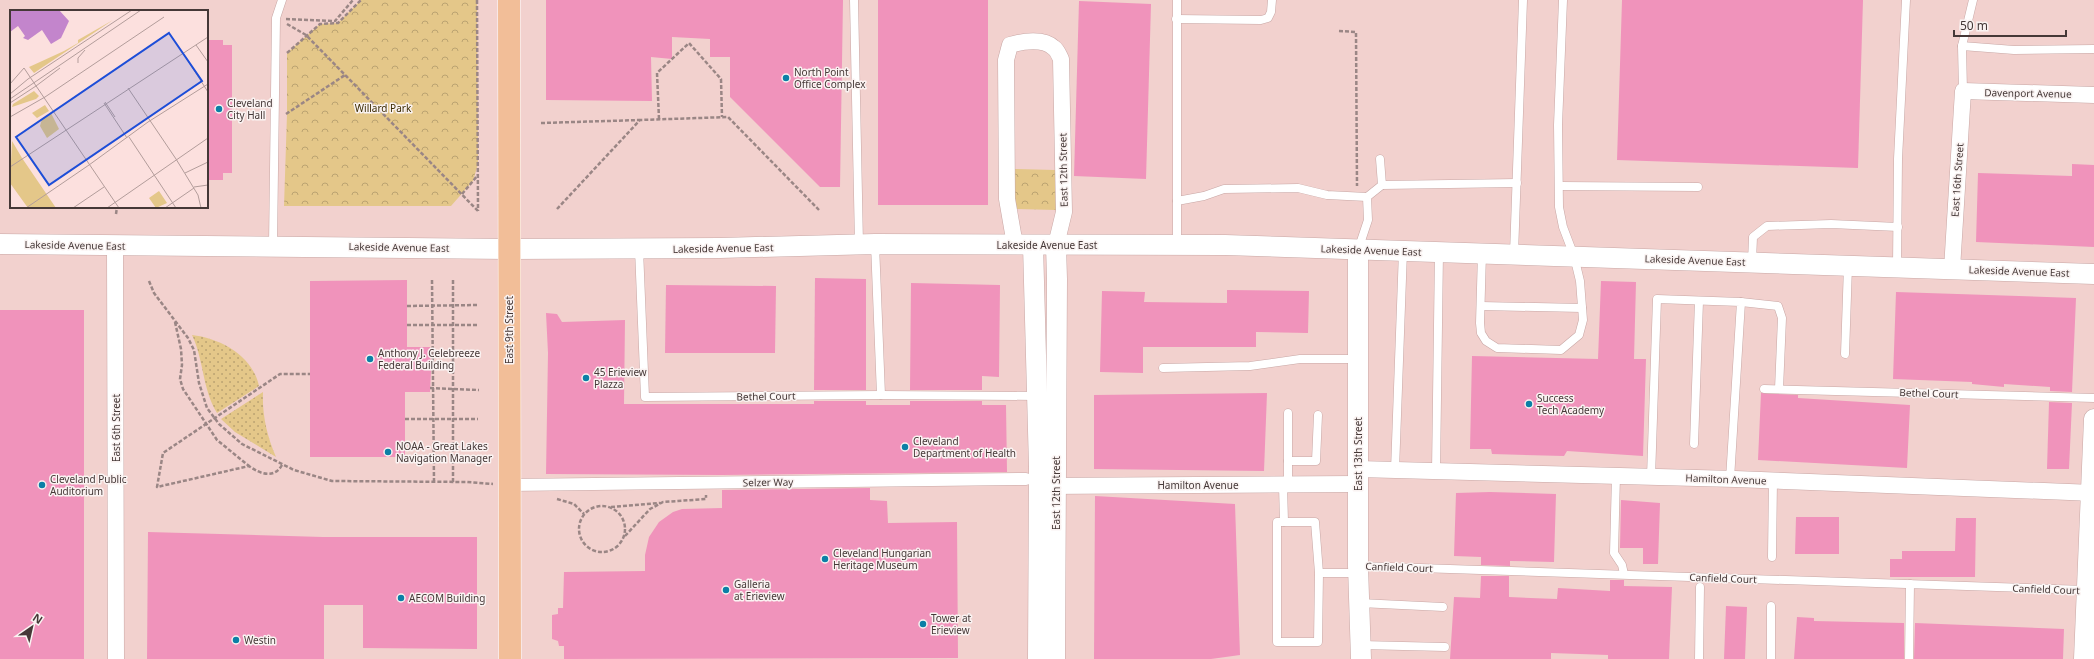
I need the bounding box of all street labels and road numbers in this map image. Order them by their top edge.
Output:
street label: Davenport Avenue [1984,85,2072,101]
street label: East 12th Street [1055,133,1071,207]
street label: East 16th Street [1947,142,1967,217]
street label: Lakeside Avenue East [24,237,126,253]
street label: Lakeside Avenue East [997,238,1098,252]
street label: Lakeside Avenue East [348,239,450,255]
street label: Lakeside Avenue East [672,240,774,256]
street label: Lakeside Avenue East [1320,241,1422,259]
street label: Lakeside Avenue East [1644,251,1746,269]
street label: Lakeside Avenue East [1968,262,2070,280]
street label: East 9th Street [502,296,516,364]
street label: Bethel Court [1899,385,1959,401]
street label: Bethel Court [736,388,796,404]
street label: East 6th Street [109,394,123,462]
street label: East 13th Street [1351,417,1365,491]
street label: East 12th Street [1049,456,1063,530]
street label: Hamilton Avenue [1685,471,1767,487]
street label: Selzer Way [743,475,794,489]
street label: Hamilton Avenue [1157,478,1239,492]
street label: Canfield Court [1365,559,1433,575]
street label: Canfield Court [1689,570,1757,586]
street label: Canfield Court [2012,581,2080,597]

